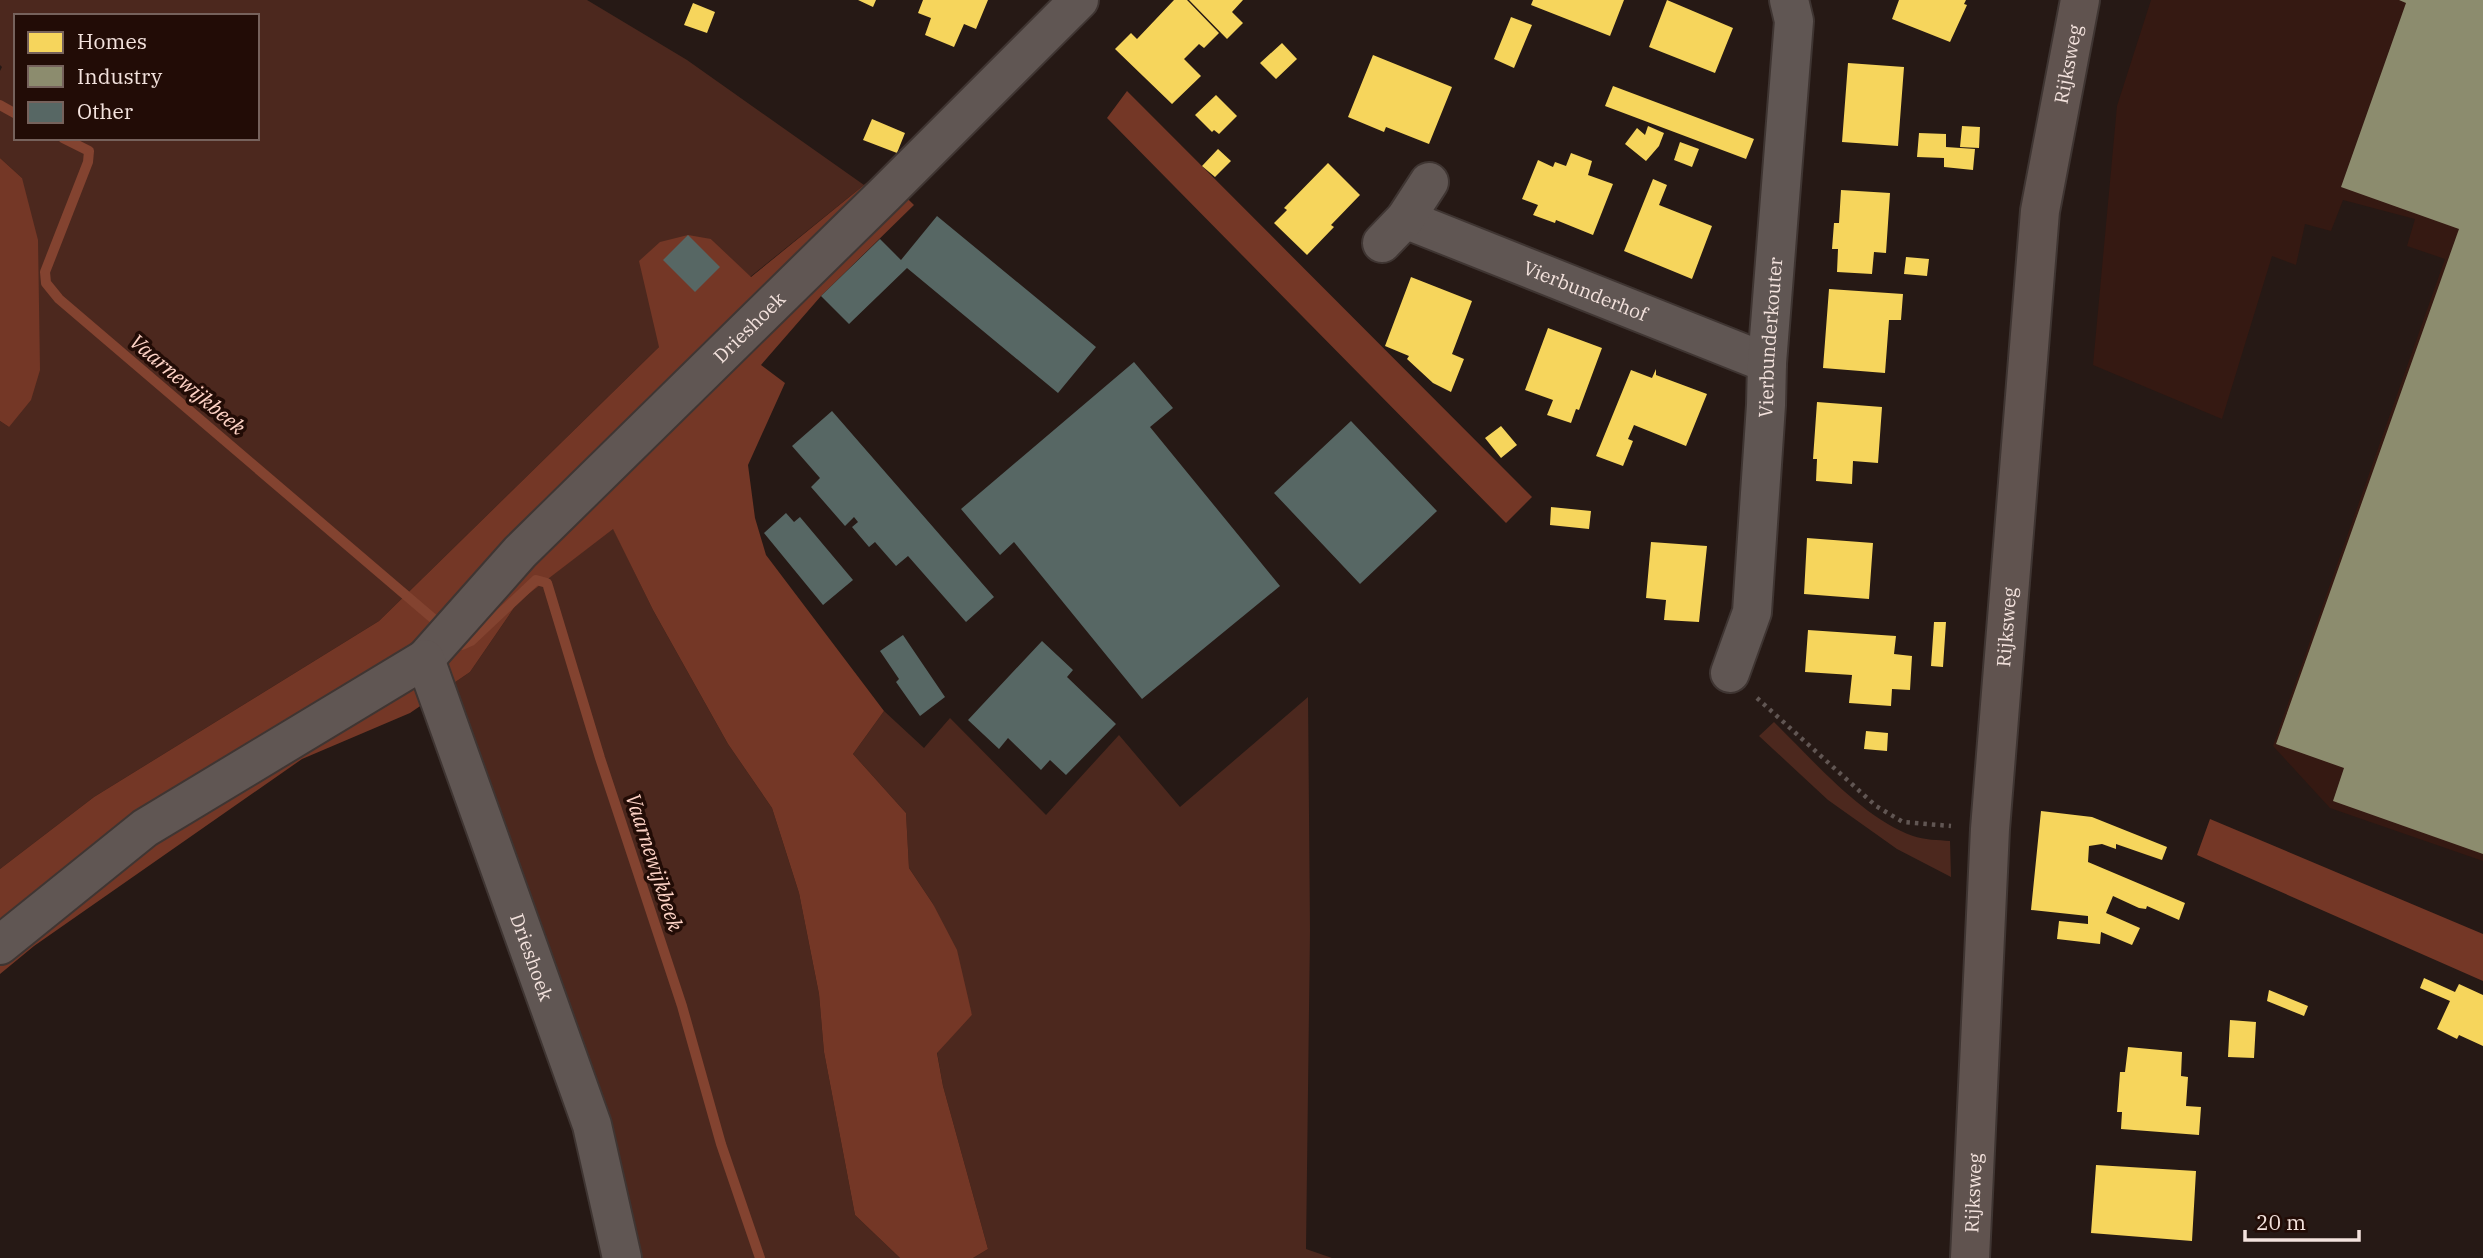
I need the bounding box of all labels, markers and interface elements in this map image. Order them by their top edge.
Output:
legend [14,14,259,140]
street label: Rijksweg [2049,22,2087,106]
text: Homes [77,27,147,55]
text: Industry [77,62,163,90]
text: Other [77,97,134,125]
street label: Vierbunderhof [1520,255,1652,327]
street label: Vierbunderkouter [1753,256,1787,419]
street label: Drieshoek [708,287,790,368]
water label: Vaarnewijkbeek [124,327,253,441]
street label: Rijksweg [1991,586,2022,668]
water label: Vaarnewijkbeek [620,789,691,935]
street label: Drieshoek [505,910,559,1004]
street label: Rijksweg [1959,1152,1987,1234]
scale bar [2245,1198,2359,1242]
text: 20 m [2256,1208,2306,1236]

